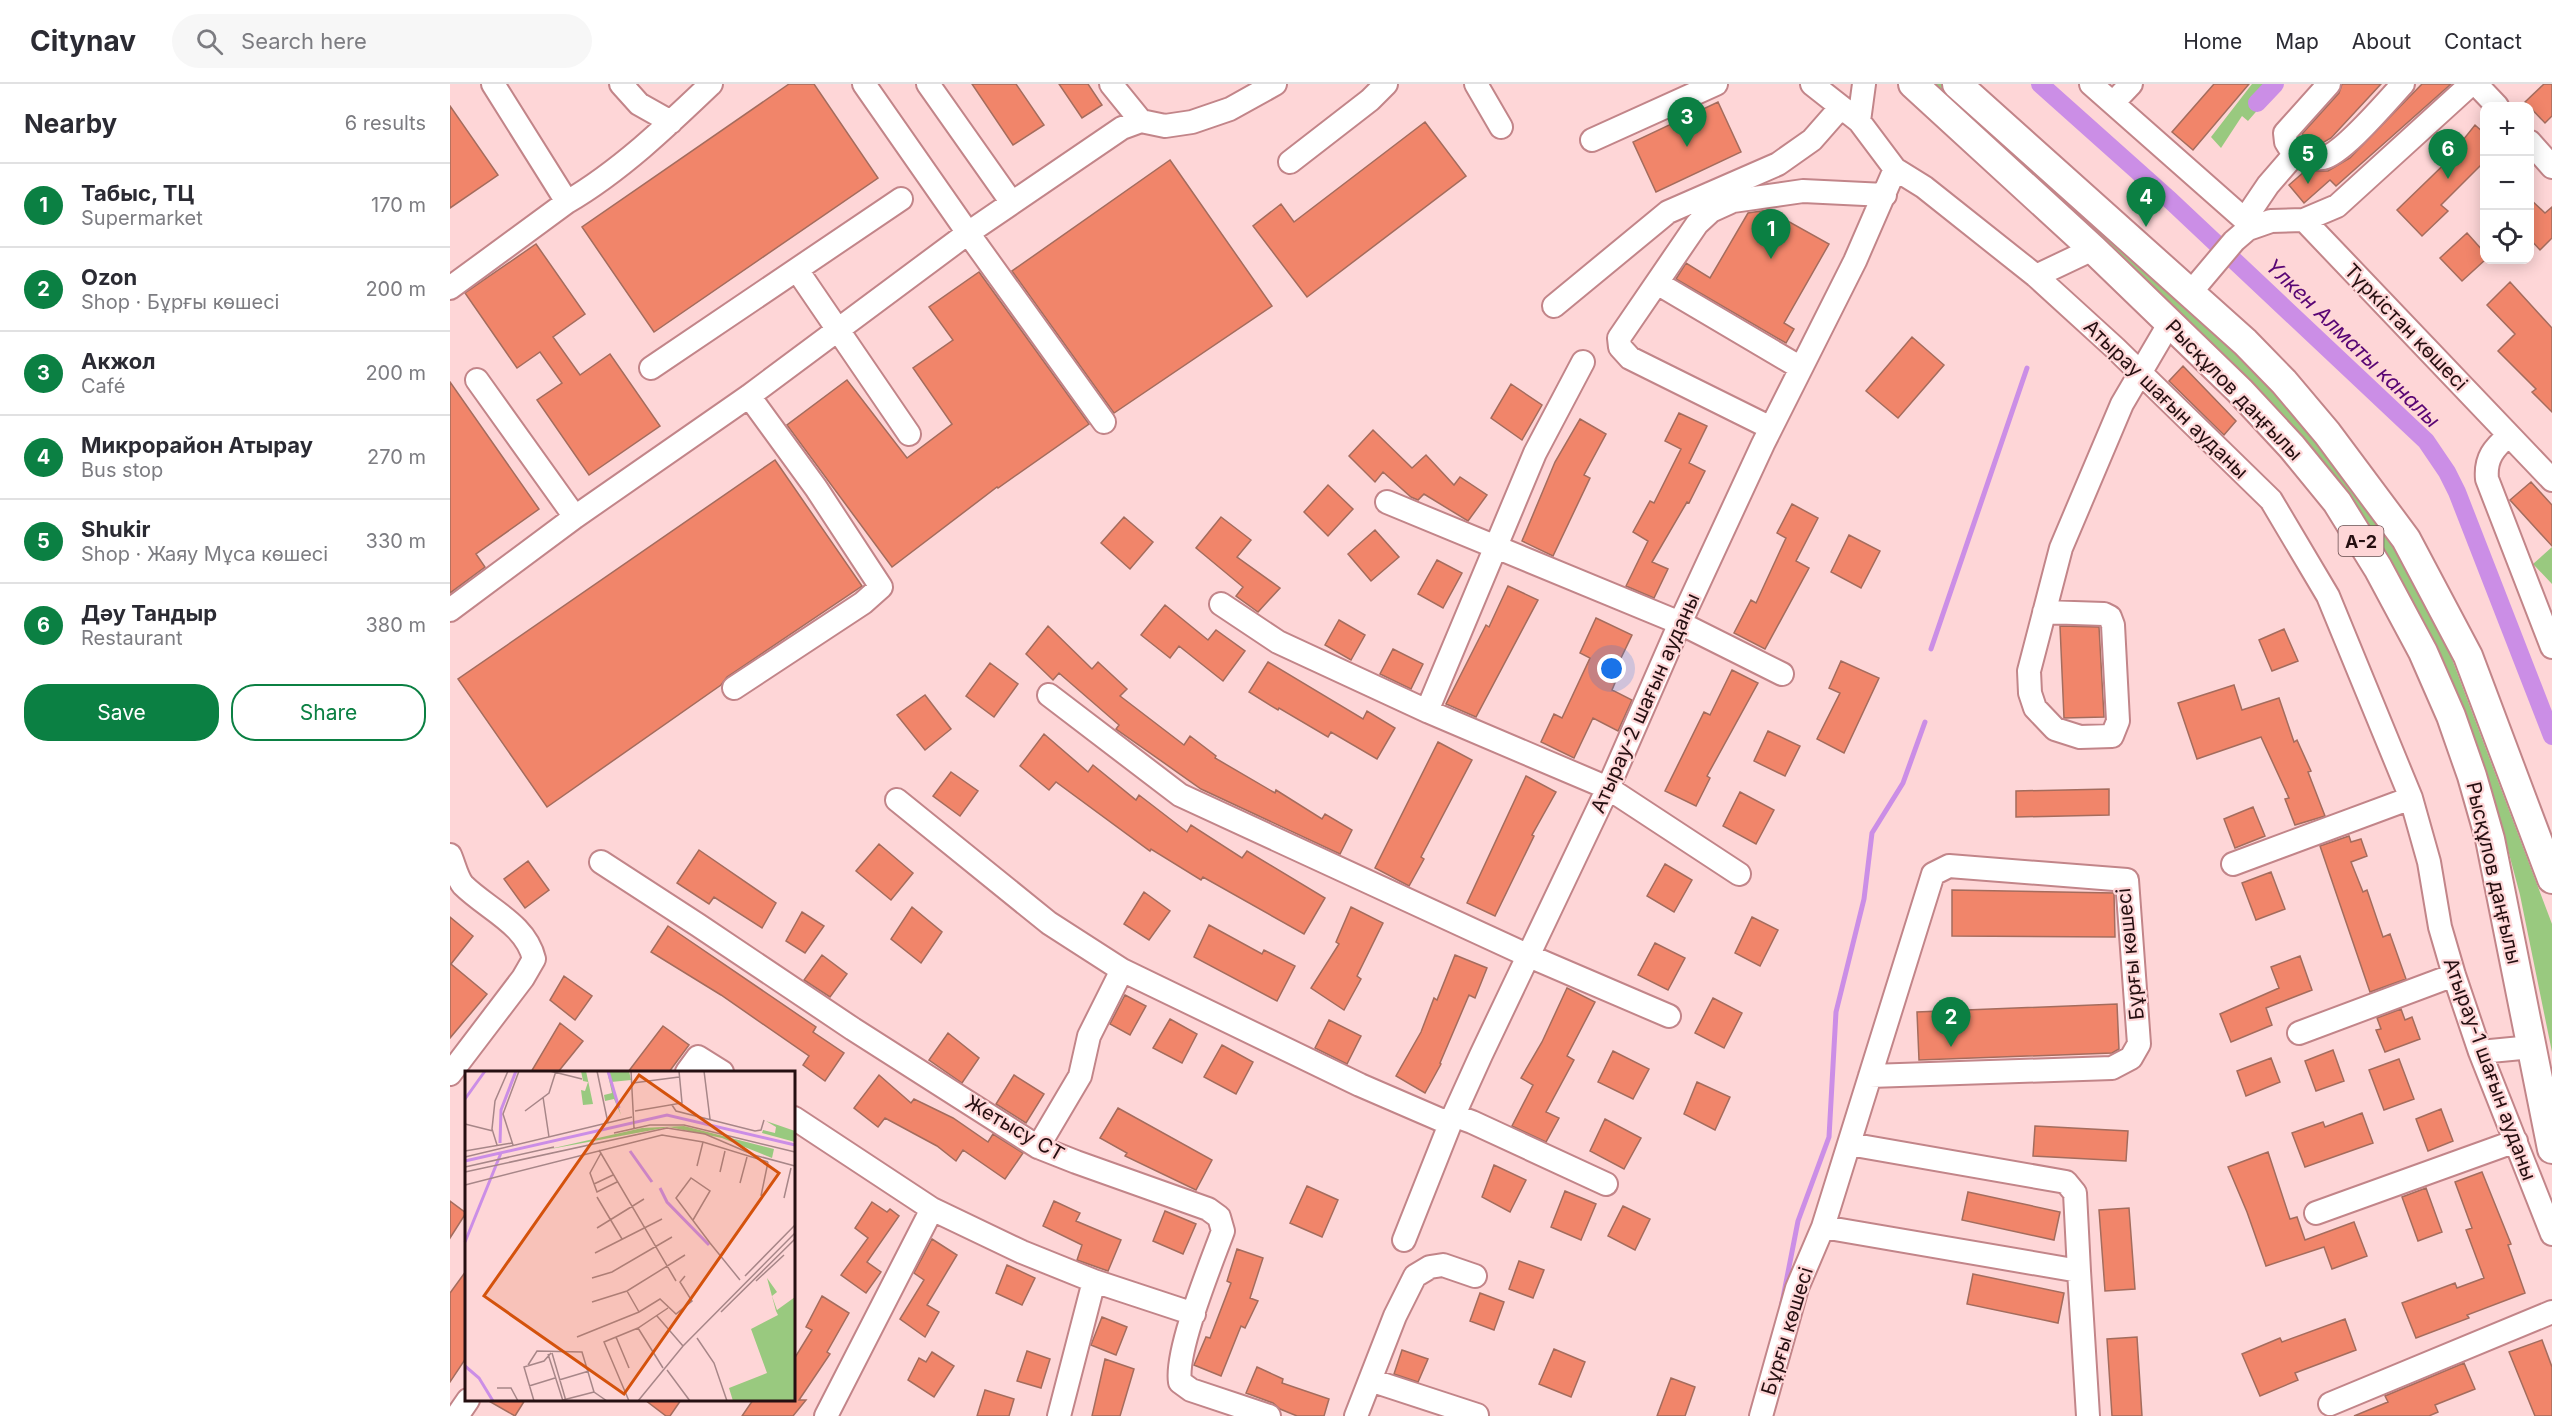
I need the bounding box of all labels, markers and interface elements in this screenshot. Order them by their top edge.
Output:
search box [172,14,592,68]
text: Citynav [30,24,136,58]
icon: search [193,25,226,58]
text: Search here [241,28,367,54]
text: Home [2183,29,2242,54]
text: Map [2275,29,2319,54]
text: About [2352,29,2411,54]
text: Contact [2444,29,2522,54]
pin: 3 [1668,98,1706,147]
map controls [2480,102,2534,264]
button: + [2480,102,2534,156]
text: Nearby [24,108,117,139]
text: 6 results [345,111,426,135]
pin: 6 [2428,130,2468,179]
pin: 5 [2288,135,2328,184]
button: − [2480,156,2534,210]
pin: 4 [2126,178,2166,227]
text: Табыс, ТЦ [81,180,194,206]
text: 1 [39,193,48,217]
text: 170 m [371,193,426,217]
text: Supermarket [81,206,203,230]
pin: 1 [1752,210,1790,259]
button: locate [2480,210,2534,264]
water label: Үлкен Алматы каналы [2261,253,2445,433]
street label: Түркістан көшесі [2339,259,2473,395]
text: Ozon [81,264,137,290]
text: 2 [37,277,50,301]
text: 200 m [365,277,426,301]
text: Shop · Бұрғы көшесі [81,290,279,314]
street label: Атырау шағын ауданы [2079,314,2253,484]
street label: Рысқұлов даңғылы [2161,315,2307,465]
text: Акжол [81,348,156,374]
text: 3 [37,361,50,385]
text: 200 m [365,361,426,385]
text: Café [81,374,125,398]
text: Микрорайон Атырау [81,432,313,458]
text: 4 [37,445,50,469]
text: 270 m [367,445,426,469]
text: Bus stop [81,458,163,482]
text: Shukir [81,516,150,542]
road number: A-2 [2338,526,2384,556]
text: 5 [37,529,50,553]
text: 330 m [366,529,426,553]
text: Shop · Жаяу Мұса көшесі [81,542,328,566]
street label: Атырау-2 шағын ауданы [1586,589,1704,817]
text: Дәу Тандыр [81,600,217,626]
text: 6 [37,613,50,637]
text: 380 m [366,613,426,637]
text: Restaurant [81,626,183,650]
your location [1597,654,1626,683]
button: Save [24,684,219,741]
button: Share [231,684,426,741]
street label: Рысқұлов даңғылы [2461,780,2527,966]
street label: Бұрғы көшесі [2111,887,2149,1021]
street label: Атырау-1 шағын ауданы [2439,954,2541,1184]
pin: 2 [1932,998,1970,1047]
inset map [465,1071,795,1401]
street label: Жетысу СТ [961,1090,1069,1166]
street label: Бұрғы көшесі [1756,1264,1818,1398]

